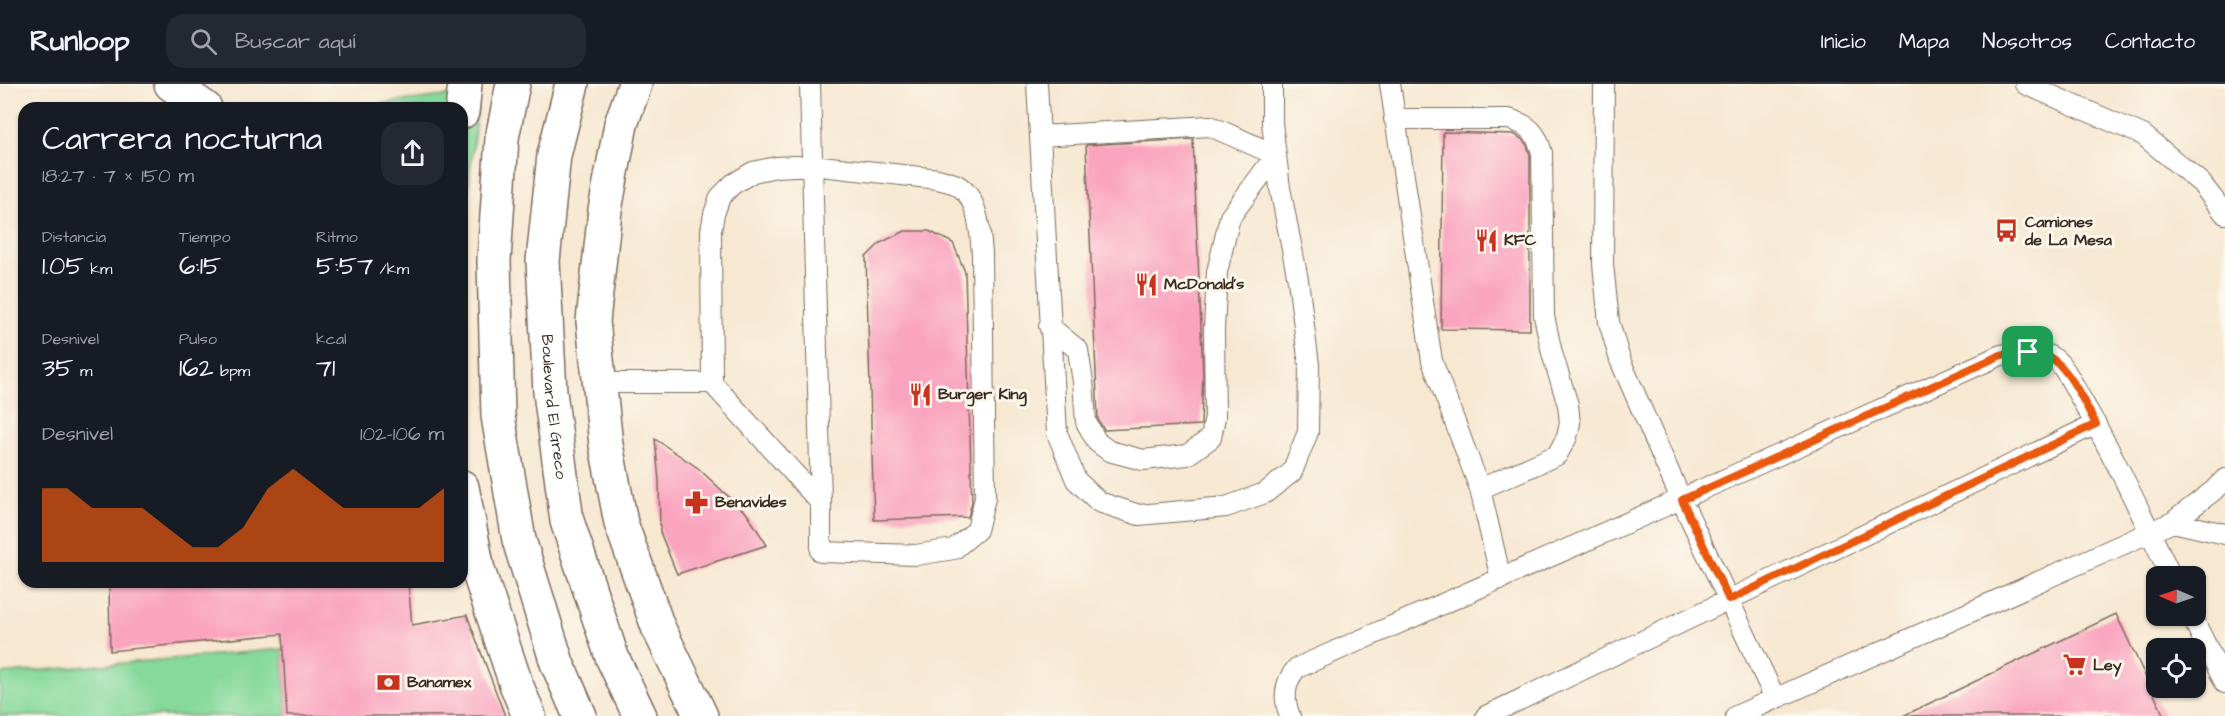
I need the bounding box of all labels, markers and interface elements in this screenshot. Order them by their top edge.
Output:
search box [166,14,586,68]
text: Runloop [30,22,130,61]
icon: search [187,25,220,58]
text: Buscar aquí [235,26,356,57]
text: Inicio [1821,27,1866,56]
text: Mapa [1899,27,1949,56]
text: Nosotros [1982,27,2072,56]
text: Contacto [2105,27,2195,56]
text: Carrera nocturna [42,116,322,162]
button: share [381,122,444,185]
text: 18:27 · 7 × 150 m [42,162,194,190]
place label: Camiones de La Mesa [2024,211,2113,251]
bus stop icon: Camiones de La Mesa [1994,218,2020,244]
text: Distancia [42,226,106,248]
text: Tiempo [179,226,230,248]
text: Ritmo [316,226,358,248]
restaurant icon: KFC [1473,227,1499,253]
place label: KFC [1504,229,1537,251]
text: 1.05 [42,248,84,284]
text: 6:15 [179,248,221,284]
text: 5:57 [316,248,373,284]
text: km [84,258,112,280]
text: /km [373,258,409,280]
restaurant icon: McDonald's [1133,271,1159,297]
place label: McDonald's [1164,273,1244,295]
pin [2002,326,2053,377]
text: Desnivel [42,328,99,350]
text: Pulso [179,328,217,350]
text: kcal [316,328,347,350]
street label: Boulevard El Greco [536,334,572,480]
icon: arrive [2011,335,2044,368]
text: 35 [42,350,74,386]
text: 162 [179,350,214,386]
text: 71 [316,350,335,386]
text: m [74,360,93,382]
text: bpm [214,360,250,382]
restaurant icon: Burger King [907,381,933,407]
place label: Burger King [938,383,1028,407]
text: Desnivel [42,420,113,448]
text: 102–106 m [360,420,444,448]
pharmacy icon: Benavides [684,489,710,515]
place label: Benavides [715,491,787,513]
north arrow [2146,566,2206,626]
map controls [2146,566,2206,698]
button: locate [2146,638,2206,698]
supermarket icon: Ley [2062,652,2088,678]
place label: Ley [2093,654,2122,677]
bank icon: Banamex [376,669,402,695]
place label: Banamex [407,671,472,693]

